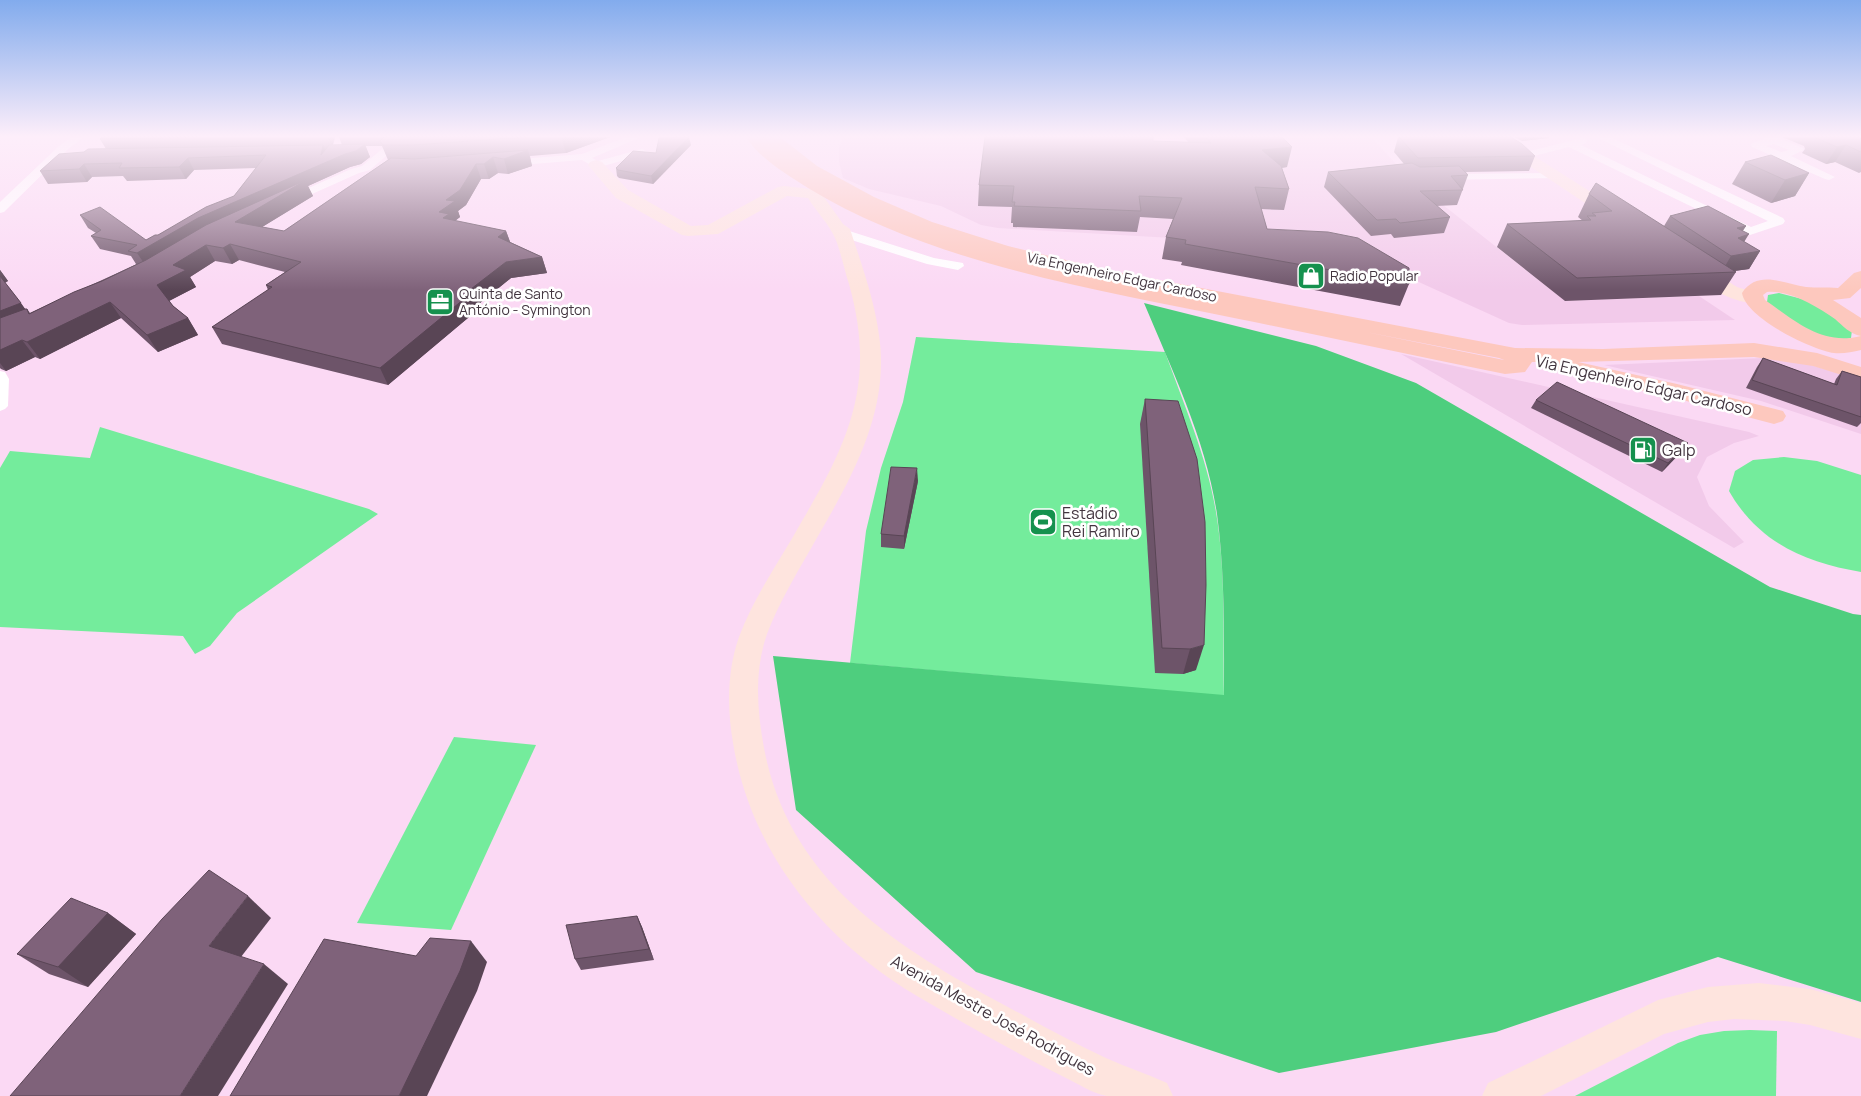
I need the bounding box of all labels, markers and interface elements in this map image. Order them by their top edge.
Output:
street label: Via Engenheiro Edgar Cardoso [1025,247,1219,306]
shop icon: Radio Popular [1296,261,1326,291]
place label: Radio Popular [1330,266,1419,285]
place label: Quinta de Santo António - Symington [459,284,591,319]
office icon: Quinta de Santo António - Symington [425,287,455,317]
street label: Via Engenheiro Edgar Cardoso [1534,349,1754,421]
fuel station icon: Galp [1628,435,1658,465]
place label: Galp [1662,439,1695,461]
place label: Estádio Rei Ramiro [1062,502,1140,542]
sports icon: Estádio Rei Ramiro [1028,507,1058,537]
street label: Avenida Mestre José Rodrigues [887,950,1099,1080]

